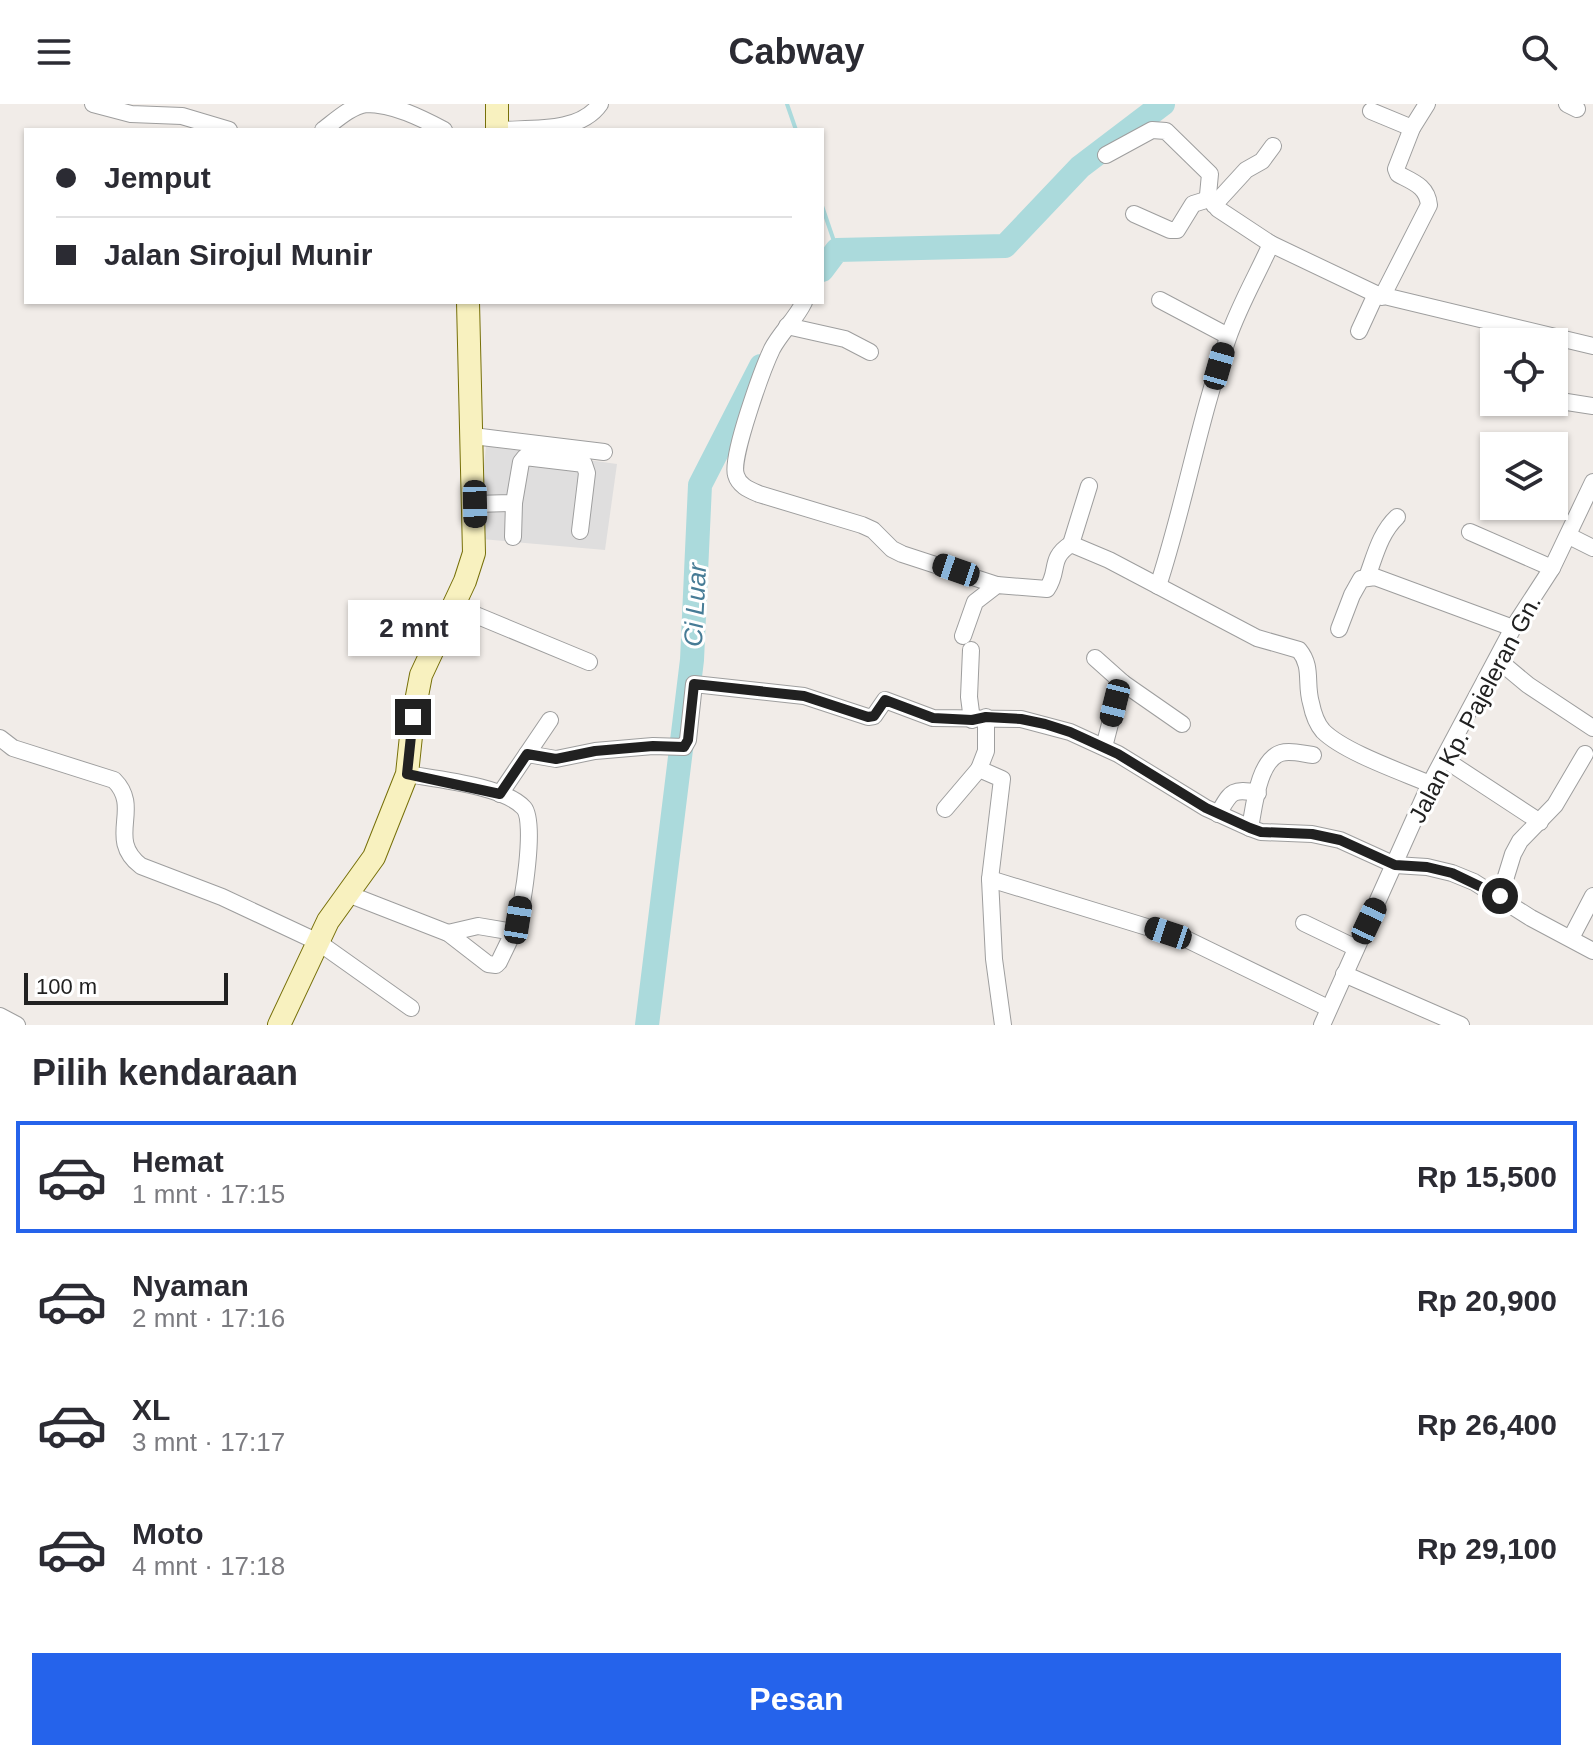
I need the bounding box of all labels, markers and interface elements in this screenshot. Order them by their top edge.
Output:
icon: menu [32,30,76,74]
icon: search [1517,30,1561,74]
text: Cabway [728,31,865,72]
text: Jemput [104,161,211,194]
text: Jalan Sirojul Munir [104,238,372,271]
map controls [1480,328,1568,520]
button: locate [1480,328,1568,416]
car [1201,340,1237,392]
button: layers [1480,432,1568,520]
car [463,480,487,528]
car [929,551,983,589]
water label: Ci Luar [678,561,712,648]
street label: Jalan Kp. Pajeleran Gn. [1403,591,1546,827]
callout: 2 mnt [347,601,479,657]
text: 2 mnt [379,613,449,643]
car [1098,677,1132,729]
route end [395,699,431,735]
route start [1482,878,1518,914]
car [502,894,534,946]
car [1348,894,1390,948]
car [1141,914,1195,952]
scale bar [24,969,228,1005]
text: 100 m [36,974,97,999]
text: Pilih kendaraan [32,1052,298,1093]
icon: car [36,1141,108,1213]
text: Hemat [132,1145,224,1178]
text: Rp 15,500 [1417,1160,1557,1193]
text: 1 mnt · 17:15 [132,1179,285,1209]
icon: car [36,1265,108,1337]
text: Nyaman [132,1269,249,1302]
text: Rp 20,900 [1417,1284,1557,1317]
text: 2 mnt · 17:16 [132,1303,285,1333]
icon: car [36,1389,108,1461]
text: XL [132,1393,170,1426]
text: Rp 26,400 [1417,1408,1557,1441]
text: 3 mnt · 17:17 [132,1427,285,1457]
icon: car [36,1513,108,1585]
text: Moto [132,1517,204,1550]
text: Rp 29,100 [1417,1532,1557,1565]
text: 4 mnt · 17:18 [132,1551,285,1581]
button: Pesan [32,1653,1561,1745]

